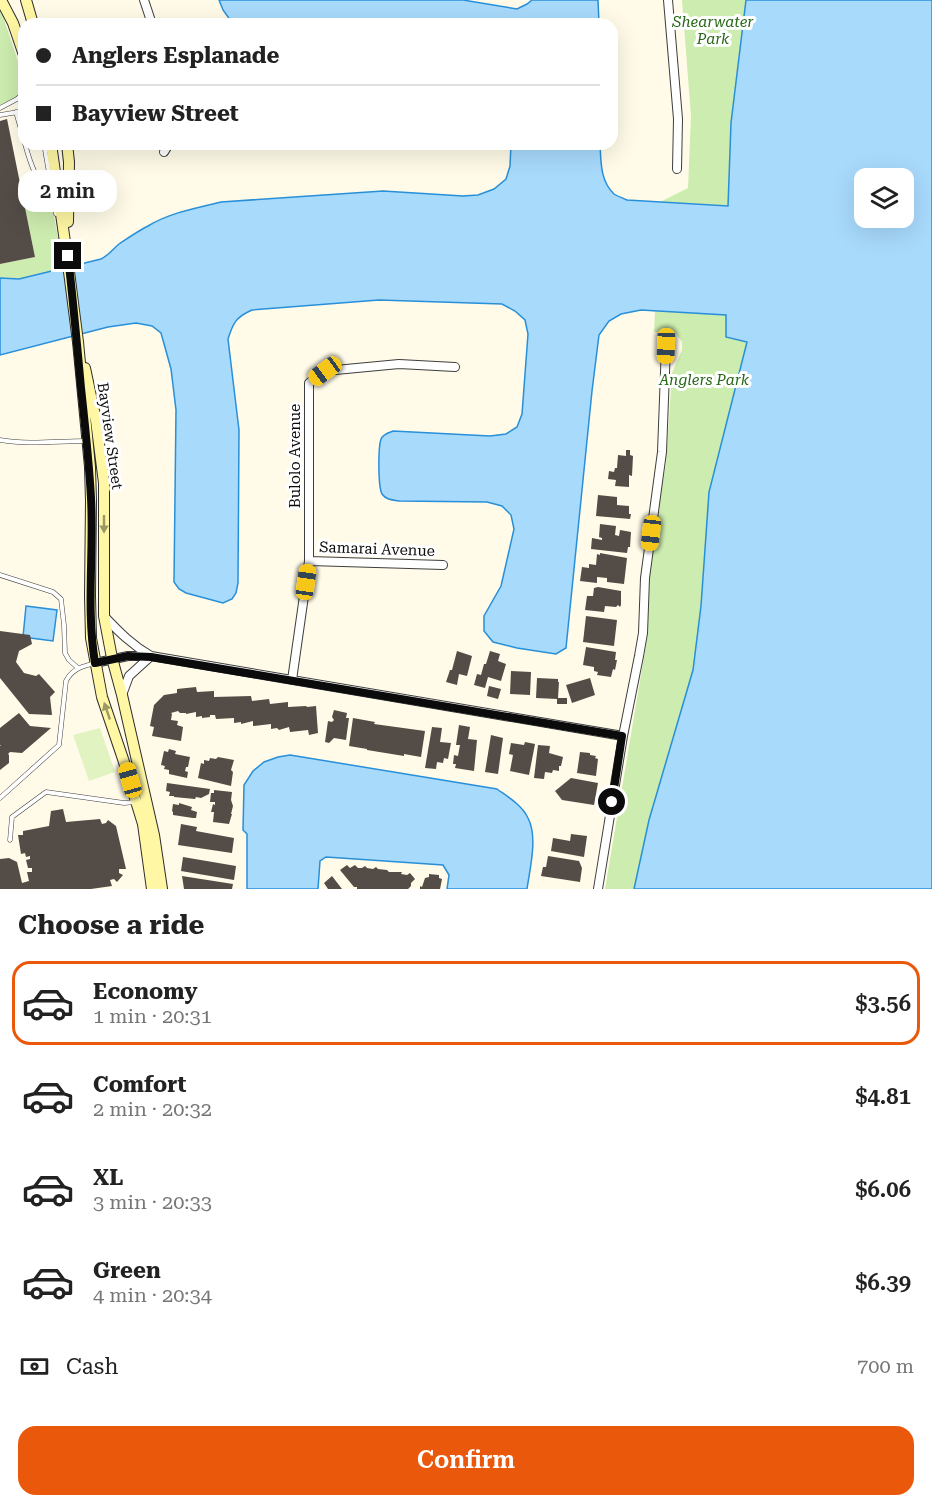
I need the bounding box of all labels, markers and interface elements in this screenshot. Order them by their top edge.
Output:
park label: Shearwater Park [671,13,754,48]
text: Anglers Esplanade [72,43,279,68]
text: Bayview Street [72,101,239,126]
map controls [854,168,914,228]
button: layers [854,168,914,228]
callout: 2 min [19,169,118,211]
text: 2 min [40,179,95,203]
route end [54,242,81,269]
car [656,328,676,364]
car [305,353,345,389]
park label: Anglers Park [658,371,750,389]
street label: Bayview Street [94,381,126,491]
street label: Bulolo Avenue [286,404,304,508]
one-way arrow [99,514,109,533]
car [640,514,662,552]
street label: Samarai Avenue [319,538,435,560]
car [295,563,317,601]
one-way arrow [101,702,111,720]
car [116,760,144,800]
route start [598,788,625,815]
text: Choose a ride [18,909,204,941]
icon: car [21,976,75,1030]
text: Economy [93,979,197,1004]
text: $3.56 [855,991,911,1016]
text: 1 min · 20:31 [93,1004,212,1028]
icon: car [21,1069,75,1123]
text: Comfort [93,1072,186,1097]
text: $4.81 [855,1084,911,1109]
text: 2 min · 20:32 [93,1097,212,1121]
icon: car [21,1162,75,1216]
text: XL [93,1165,123,1190]
text: $6.06 [855,1177,911,1202]
text: 3 min · 20:33 [93,1190,212,1214]
icon: car [21,1255,75,1309]
text: Green [93,1258,161,1283]
text: $6.39 [855,1270,911,1295]
text: 4 min · 20:34 [93,1283,212,1307]
icon: cash [18,1350,51,1383]
text: Cash [66,1354,118,1379]
text: 700 m [857,1354,914,1378]
button: Confirm [18,1426,914,1495]

